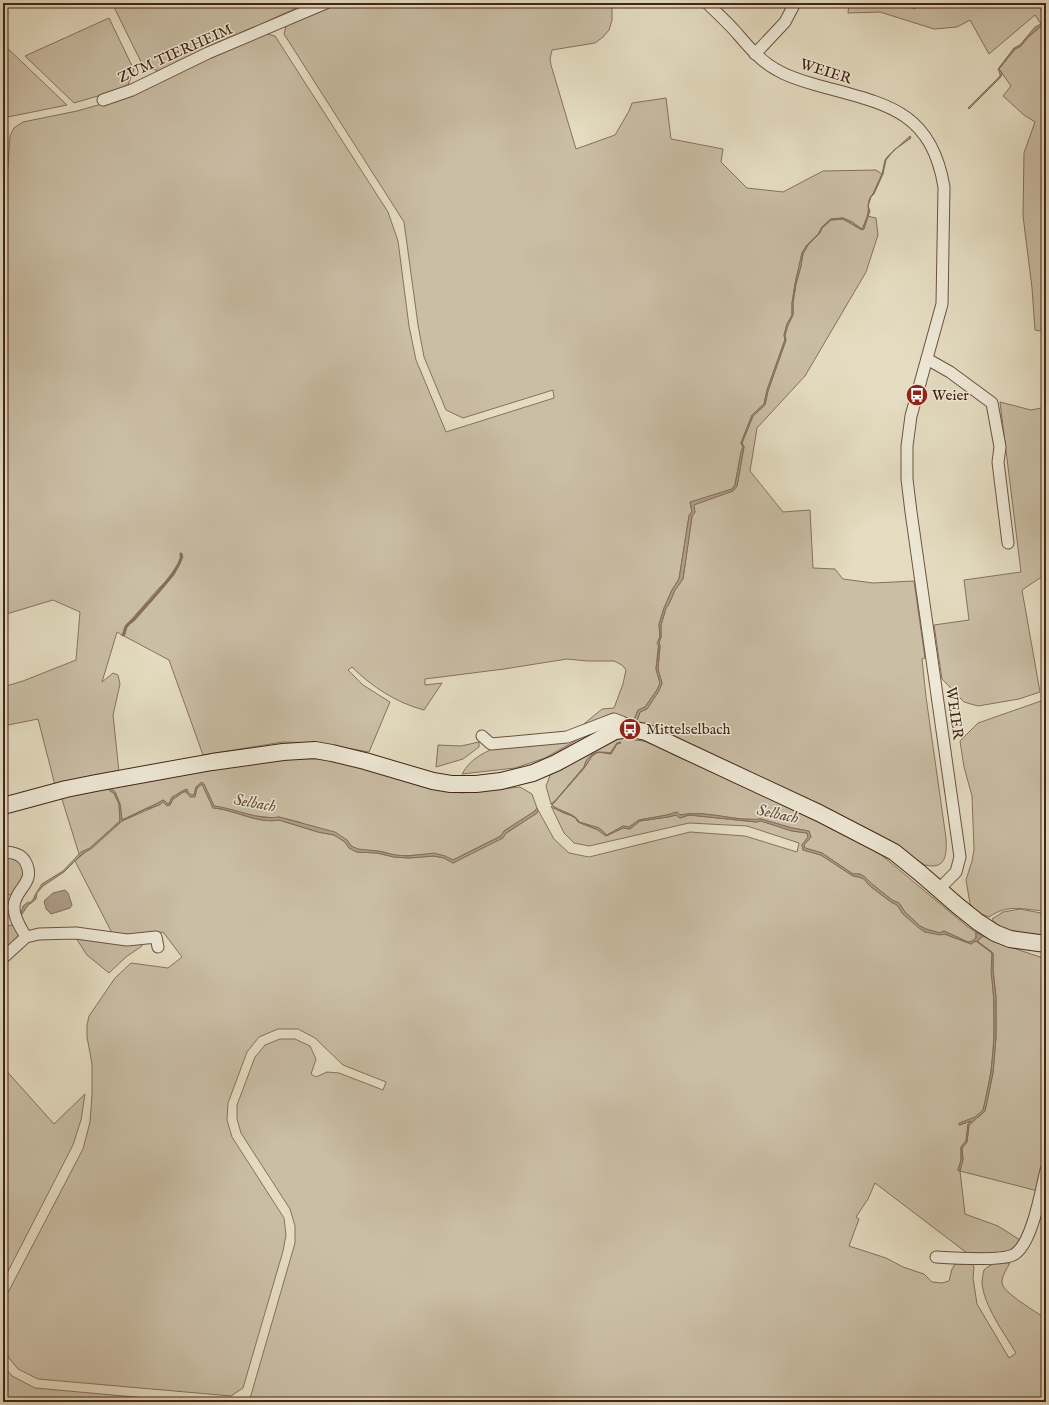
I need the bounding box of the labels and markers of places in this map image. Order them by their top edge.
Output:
bus stop icon: Weier [904,382,930,408]
place label: Weier [932,386,969,405]
bus stop icon: Mittelselbach [617,716,643,742]
place label: Mittelselbach [646,720,731,739]

